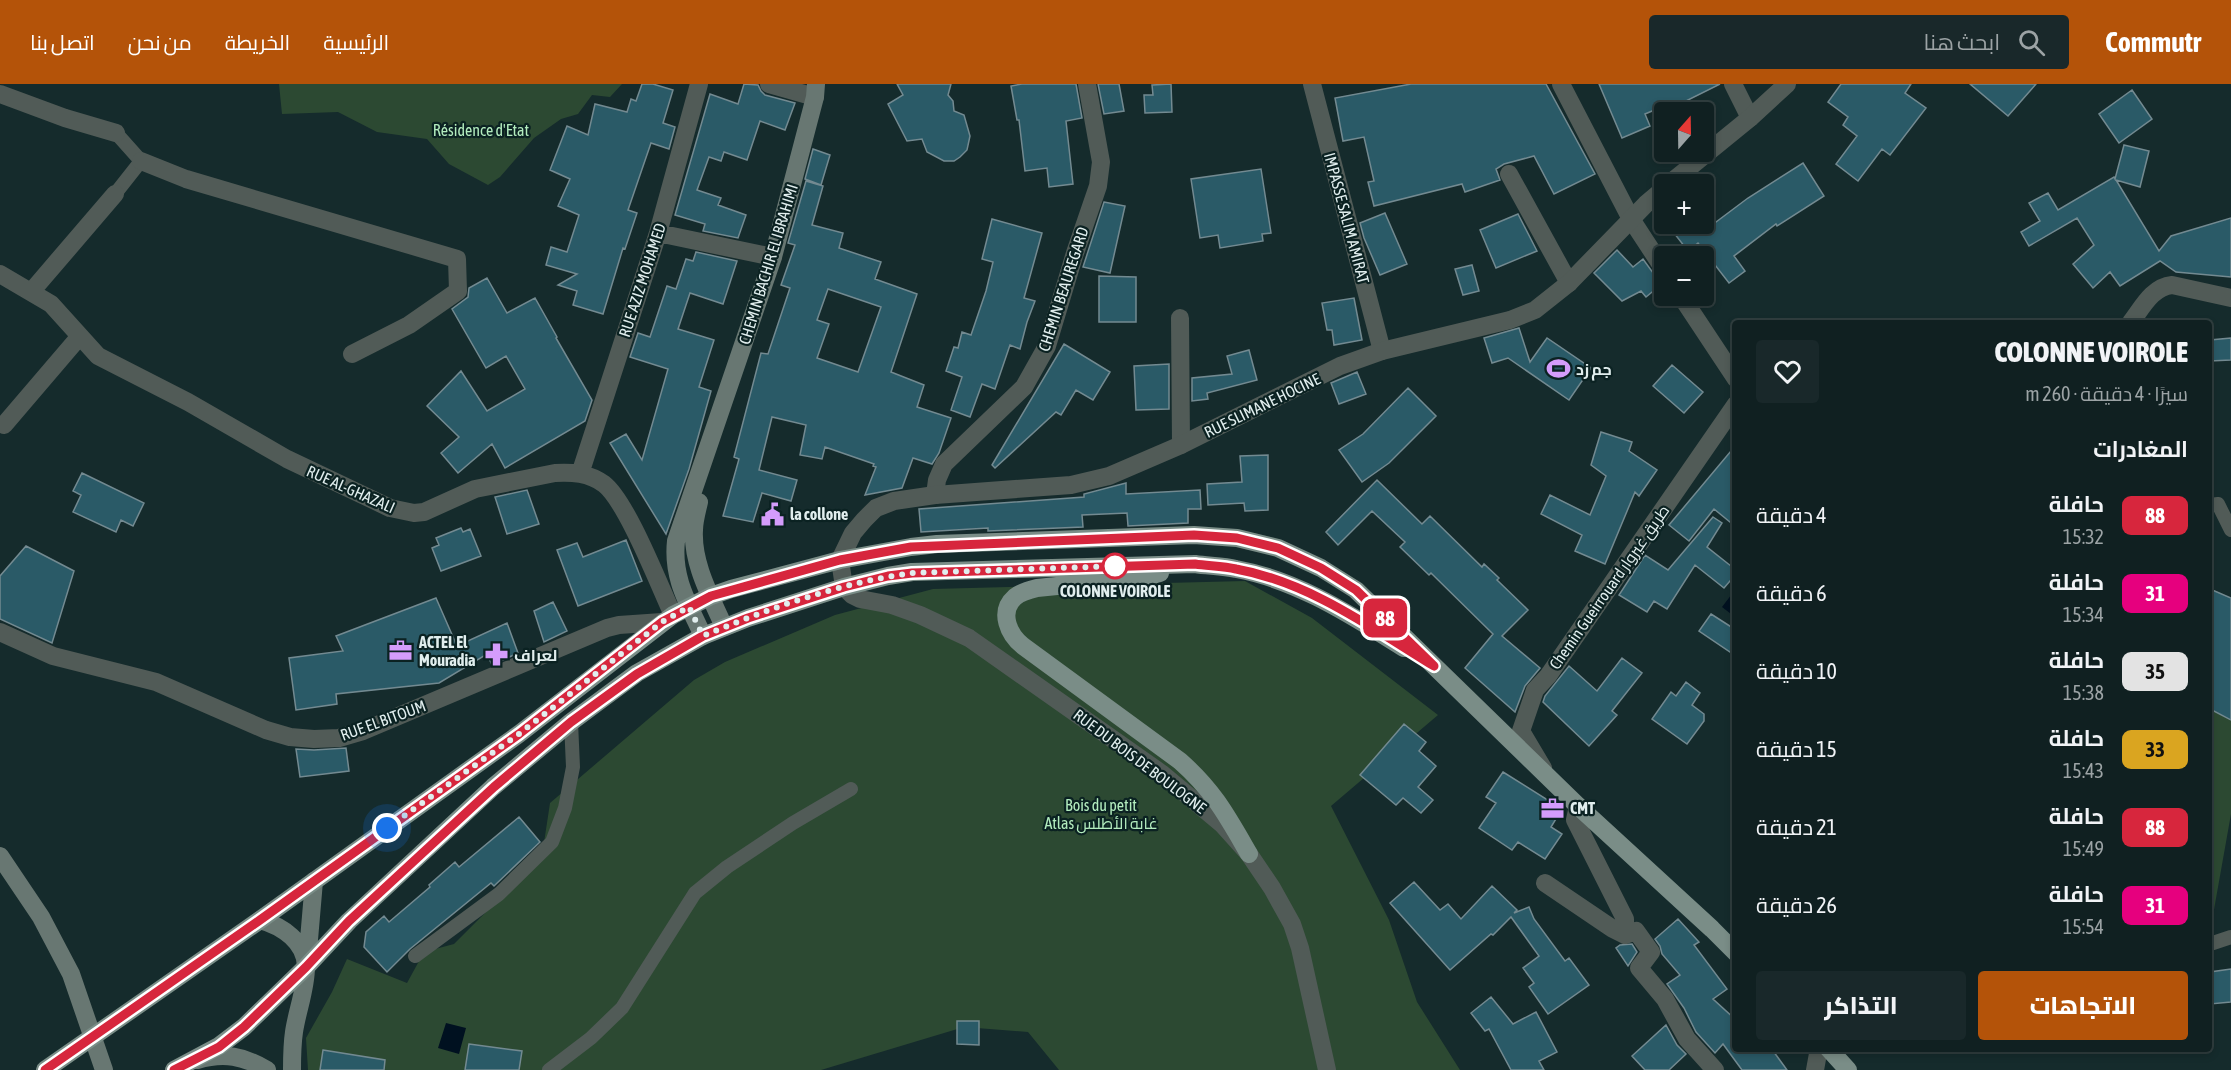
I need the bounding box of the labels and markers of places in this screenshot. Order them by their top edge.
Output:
sports icon: جم زد [1545,356,1571,382]
place label: جم زد [1576,360,1612,381]
public building icon: la collone [759,501,785,527]
place label: la collone [790,505,848,523]
marker: COLONNE VOIROLE [1102,553,1128,579]
place label: COLONNE VOIROLE [1060,582,1170,600]
place label: ACTEL El Mouradia [418,633,476,669]
office icon: ACTEL El Mouradia [388,638,414,664]
pharmacy icon: لعراف [483,642,509,668]
place label: لعراف [514,646,557,665]
office icon: CMT [1539,795,1565,821]
place label: CMT [1570,799,1596,817]

